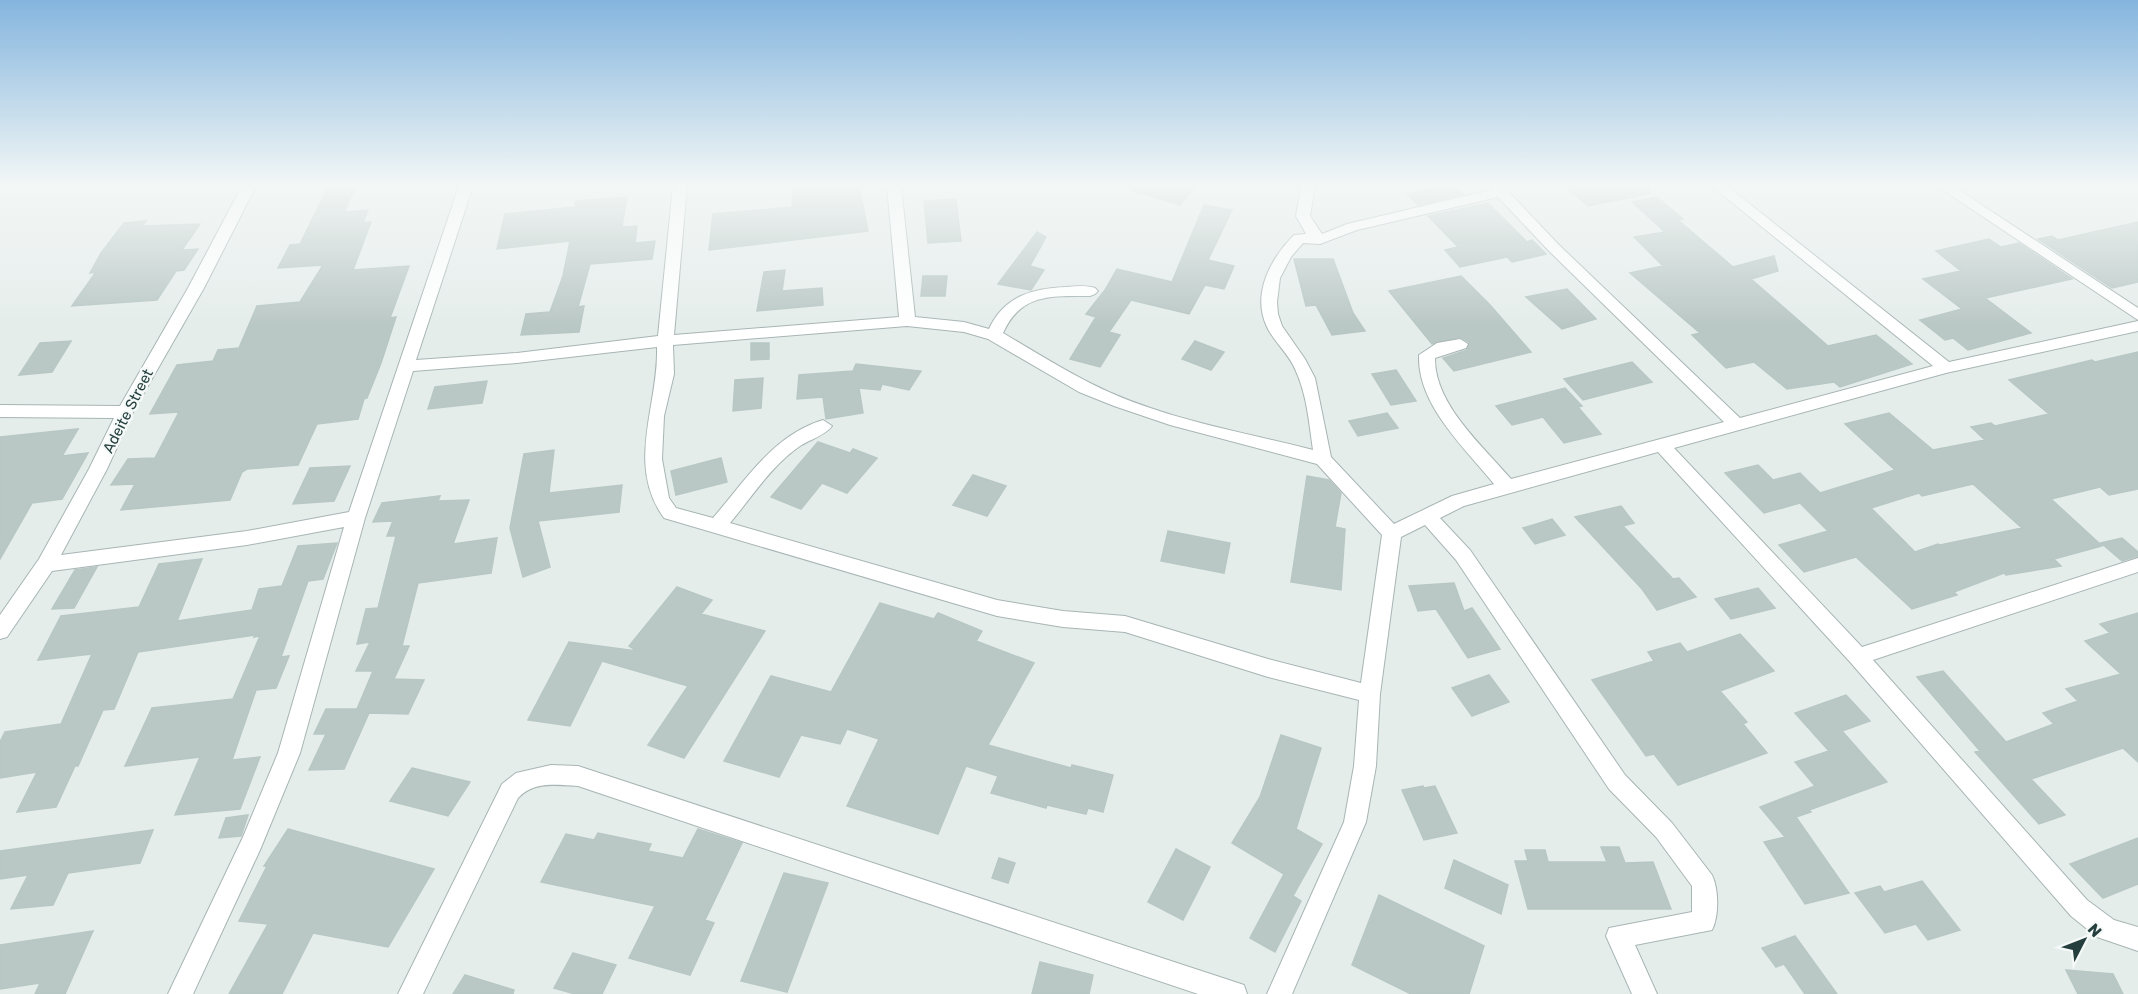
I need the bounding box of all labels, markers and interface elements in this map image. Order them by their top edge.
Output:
street label: Adeite Street [99,366,157,456]
north arrow [2054,910,2114,970]
text: N [2084,920,2106,941]

